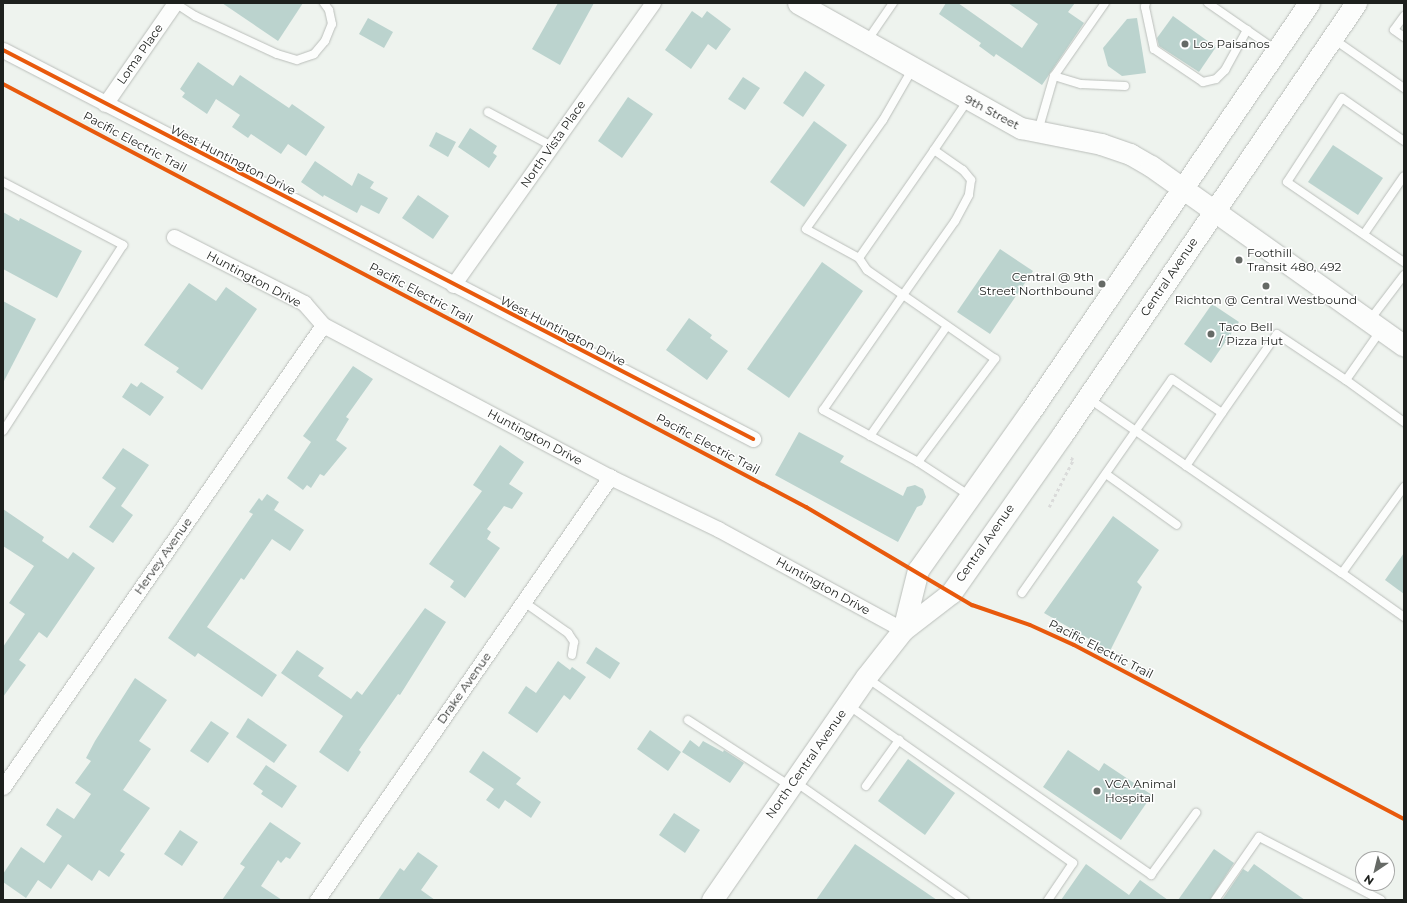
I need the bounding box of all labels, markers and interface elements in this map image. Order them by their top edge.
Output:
street label: Loma Place [114,21,166,87]
place label: Los Paisanos [1193,37,1270,51]
marker: Los Paisanos [1180,39,1190,49]
street label: 9th Street [962,92,1022,132]
street label: North Vista Place [517,98,589,190]
street label: Pacific Electric Trail [81,109,189,175]
street label: West Huntington Drive [168,122,298,198]
street label: Central Avenue [1137,235,1201,319]
place label: Foothill Transit 480, 492 [1247,246,1341,274]
street label: Huntington Drive [204,248,304,310]
marker: Foothill Transit 480, 492 [1234,255,1244,265]
street label: Pacific Electric Trail [367,260,475,326]
place label: Central @ 9th Street Northbound [979,270,1094,298]
marker: Central @ 9th Street Northbound [1097,279,1107,289]
marker: Richton @ Central Westbound [1261,281,1271,291]
street label: West Huntington Drive [498,293,628,369]
place label: Richton @ Central Westbound [1175,293,1357,307]
place label: Taco Bell / Pizza Hut [1219,320,1283,348]
marker: Taco Bell / Pizza Hut [1206,329,1216,339]
street label: Huntington Drive [485,406,585,468]
street label: Pacific Electric Trail [654,411,762,477]
street label: Central Avenue [953,501,1017,585]
street label: Hervey Avenue [131,515,195,597]
street label: Huntington Drive [773,554,873,618]
street label: Pacific Electric Trail [1046,616,1156,682]
street label: Drake Avenue [434,650,494,726]
street label: North Central Avenue [763,707,849,821]
place label: VCA Animal Hospital [1105,777,1176,805]
marker: VCA Animal Hospital [1092,786,1102,796]
north arrow [1355,851,1395,891]
text: N [1361,872,1376,888]

